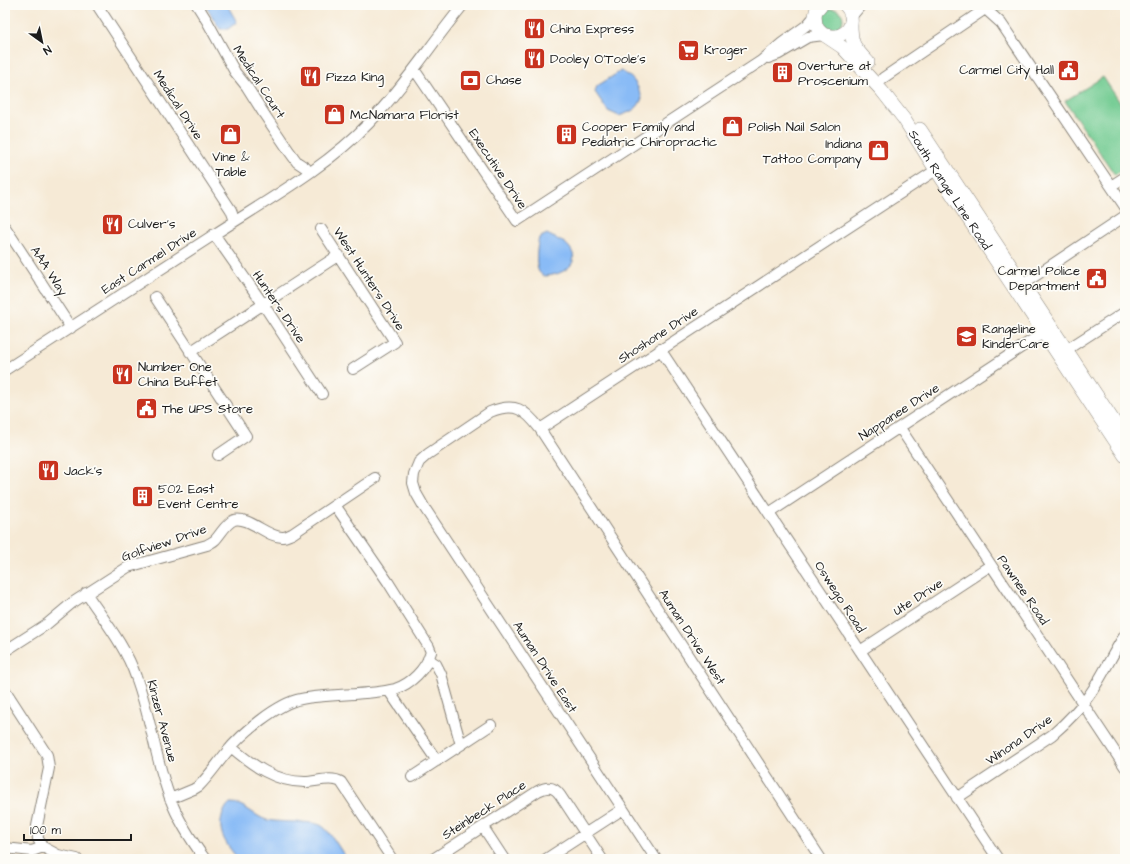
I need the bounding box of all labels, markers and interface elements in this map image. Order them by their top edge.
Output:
restaurant icon: China Express [522,16,548,42]
place label: China Express [550,20,635,38]
north arrow [22,22,62,62]
supermarket icon: Kroger [675,37,701,63]
place label: Kroger [704,41,747,60]
text: N [40,42,54,58]
street label: Medical Court [229,42,290,123]
restaurant icon: Dooley O'Toole's [521,46,547,72]
place label: Dooley O'Toole's [550,50,646,69]
place label: Overture at Proscenium [798,57,872,90]
public building icon: Carmel City Hall [1056,57,1082,83]
building icon: Overture at Proscenium [769,60,795,86]
place label: Carmel City Hall [959,61,1054,80]
restaurant icon: Pizza King [298,64,324,90]
street label: Medical Drive [149,67,207,143]
bank icon: Chase [457,67,483,93]
place label: Pizza King [326,68,384,87]
place label: Chase [486,71,522,89]
shop icon: McNamara Florist [321,102,347,128]
place label: McNamara Florist [350,106,459,124]
shop icon: Polish Nail Salon [720,114,746,140]
place label: Cooper Family and Pediatric Chiropractic [582,118,717,151]
place label: Polish Nail Salon [748,118,841,136]
building icon: Cooper Family and Pediatric Chiropractic [554,121,580,147]
shop icon: Vine & Table [218,122,244,148]
street label: Executive Drive [464,125,532,213]
street label: South Range Line Road [904,126,996,254]
place label: Indiana Tattoo Company [763,135,862,169]
shop icon: Indiana Tattoo Company [865,138,891,164]
place label: Vine & Table [212,148,250,181]
restaurant icon: Culver's [99,211,125,237]
place label: Culver's [128,215,176,233]
street label: East Carmel Drive [98,223,200,299]
street label: West Hunters Drive [329,224,409,334]
street label: AAA Way [25,243,72,300]
place label: Carmel Police Department [998,262,1081,295]
public building icon: Carmel Police Department [1083,265,1109,291]
street label: Hunters Drive [248,267,310,347]
street label: Shoshone Drive [614,302,702,368]
place label: Rangeline KinderCare [982,320,1049,353]
school or university icon: Rangeline KinderCare [954,323,980,349]
place label: Number One China Buffet [138,358,218,391]
restaurant icon: Number One China Buffet [109,361,135,387]
street label: Nappanee Drive [855,379,943,445]
public building icon: The UPS Store [133,396,159,422]
place label: The UPS Store [162,400,253,418]
restaurant icon: Jack's [36,458,62,484]
place label: Jack's [64,462,103,480]
place label: 502 East Event Centre [158,480,239,513]
building icon: 502 East Event Centre [129,483,155,509]
street label: Golfview Drive [119,520,209,566]
street label: Pawnee Road [993,551,1053,629]
street label: Oswego Road [809,558,870,637]
street label: Ute Drive [890,574,946,620]
street label: Auman Drive West [654,586,730,689]
street label: Auman Drive East [509,618,582,717]
street label: Kinzer Avenue [142,678,182,764]
street label: Winona Drive [982,710,1056,770]
street label: Steinbeck Place [438,776,530,844]
scale bar [24,816,131,842]
text: 100 m [30,822,61,839]

